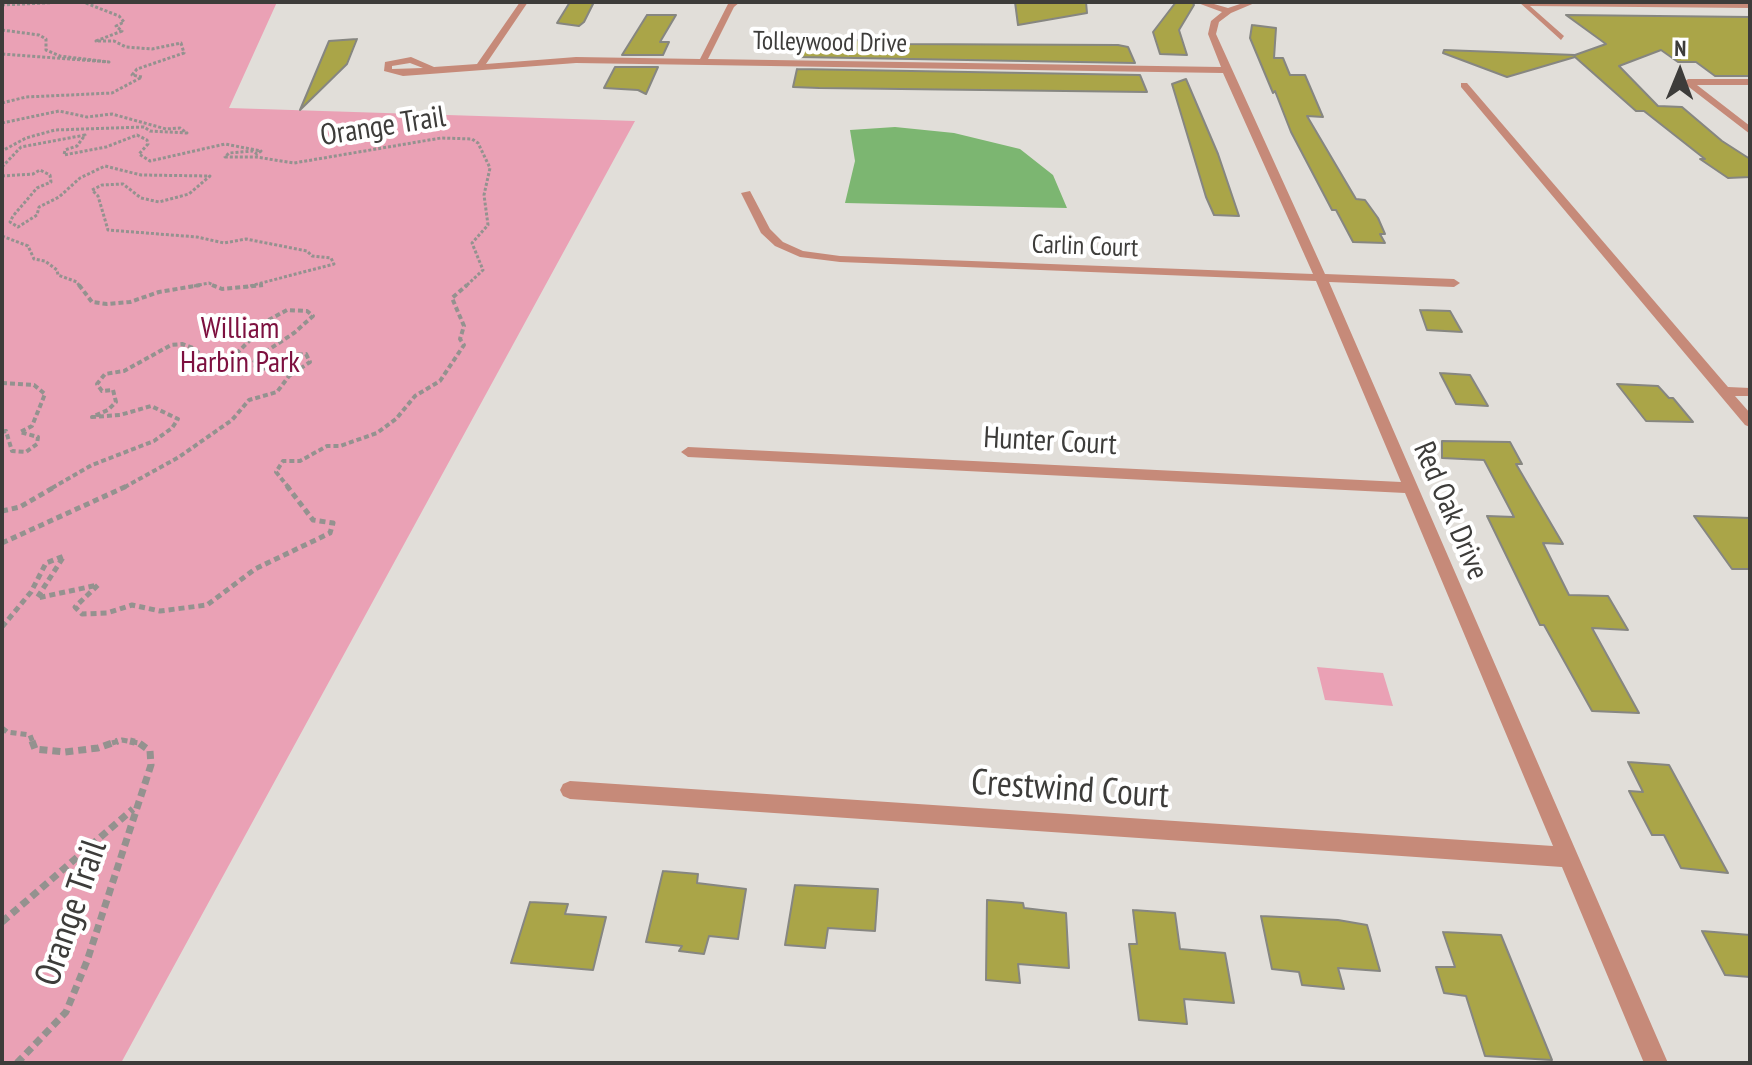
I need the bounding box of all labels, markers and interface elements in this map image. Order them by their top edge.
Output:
street label: Tolleywood Drive [753,26,907,60]
north arrow [1640,32,1720,112]
text: N [1674,34,1687,62]
street label: Orange Trail [318,99,448,155]
street label: Carlin Court [1031,230,1139,264]
park label: William Harbin Park [180,311,300,382]
street label: Hunter Court [982,421,1118,463]
street label: Red Oak Drive [1405,437,1495,585]
street label: Crestwind Court [970,762,1170,818]
street label: Orange Trail [27,834,117,992]

